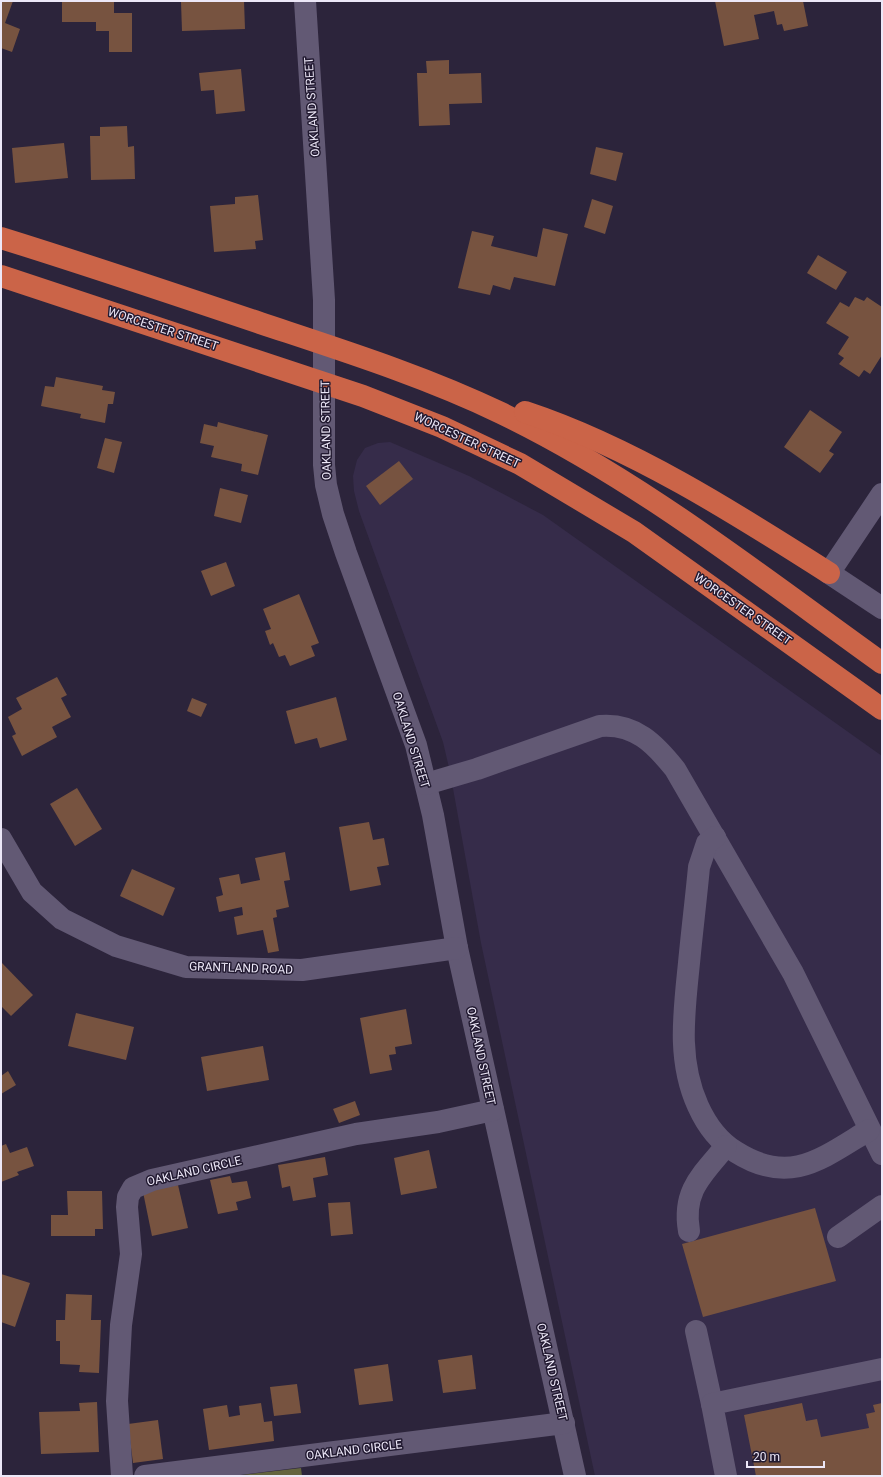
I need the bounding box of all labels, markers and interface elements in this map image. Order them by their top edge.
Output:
street label: OAKLAND STREET [302,57,322,157]
street label: WORCESTER STREET [106,305,220,353]
street label: OAKLAND STREET [318,380,334,480]
street label: WORCESTER STREET [412,409,522,471]
street label: WORCESTER STREET [692,570,794,648]
street label: OAKLAND STREET [390,690,432,790]
street label: GRANTLAND ROAD [189,959,293,977]
street label: OAKLAND STREET [464,1006,498,1106]
street label: OAKLAND CIRCLE [145,1153,243,1189]
street label: OAKLAND STREET [534,1322,570,1422]
street label: OAKLAND CIRCLE [305,1437,403,1463]
scale bar [747,1443,824,1469]
text: 20 m [753,1450,780,1464]

